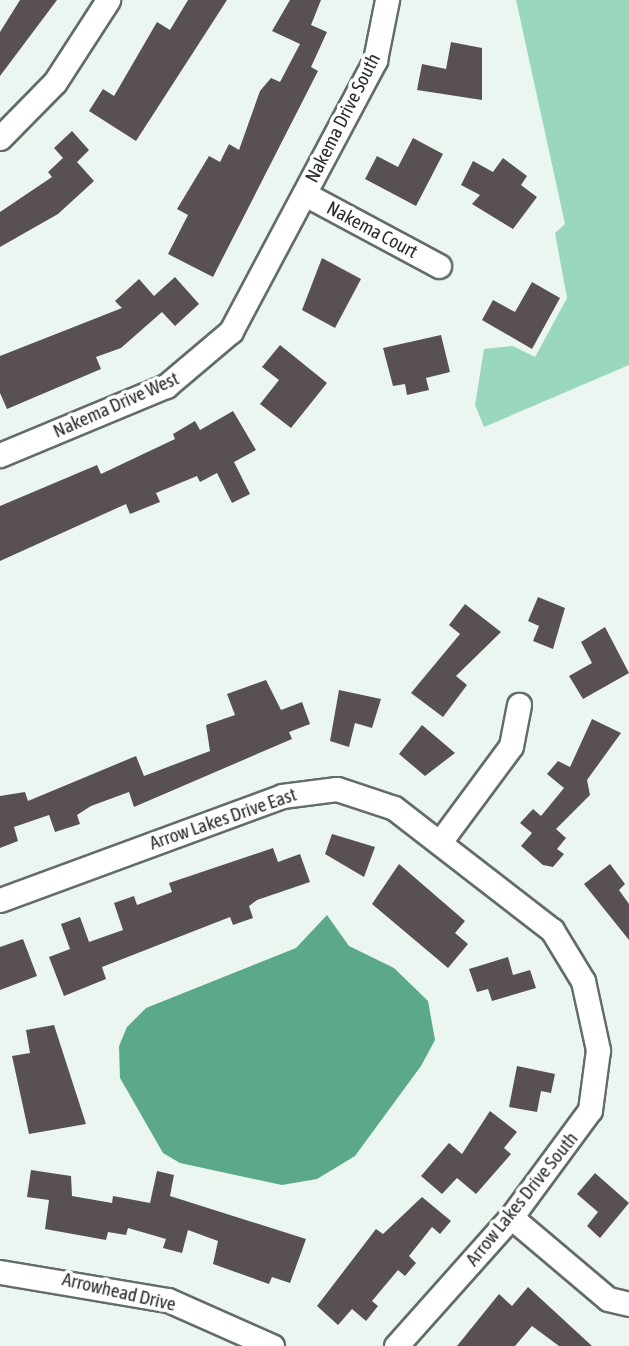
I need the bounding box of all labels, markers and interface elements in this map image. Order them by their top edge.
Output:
street label: Nakema Drive South [301,50,385,186]
street label: Nakema Court [323,197,421,263]
street label: Nakema Drive West [50,367,182,443]
street label: Arrow Lakes Drive East [147,783,299,855]
street label: Arrow Lakes Drive South [461,1127,583,1271]
street label: Arrowhead Drive [60,1268,178,1316]

